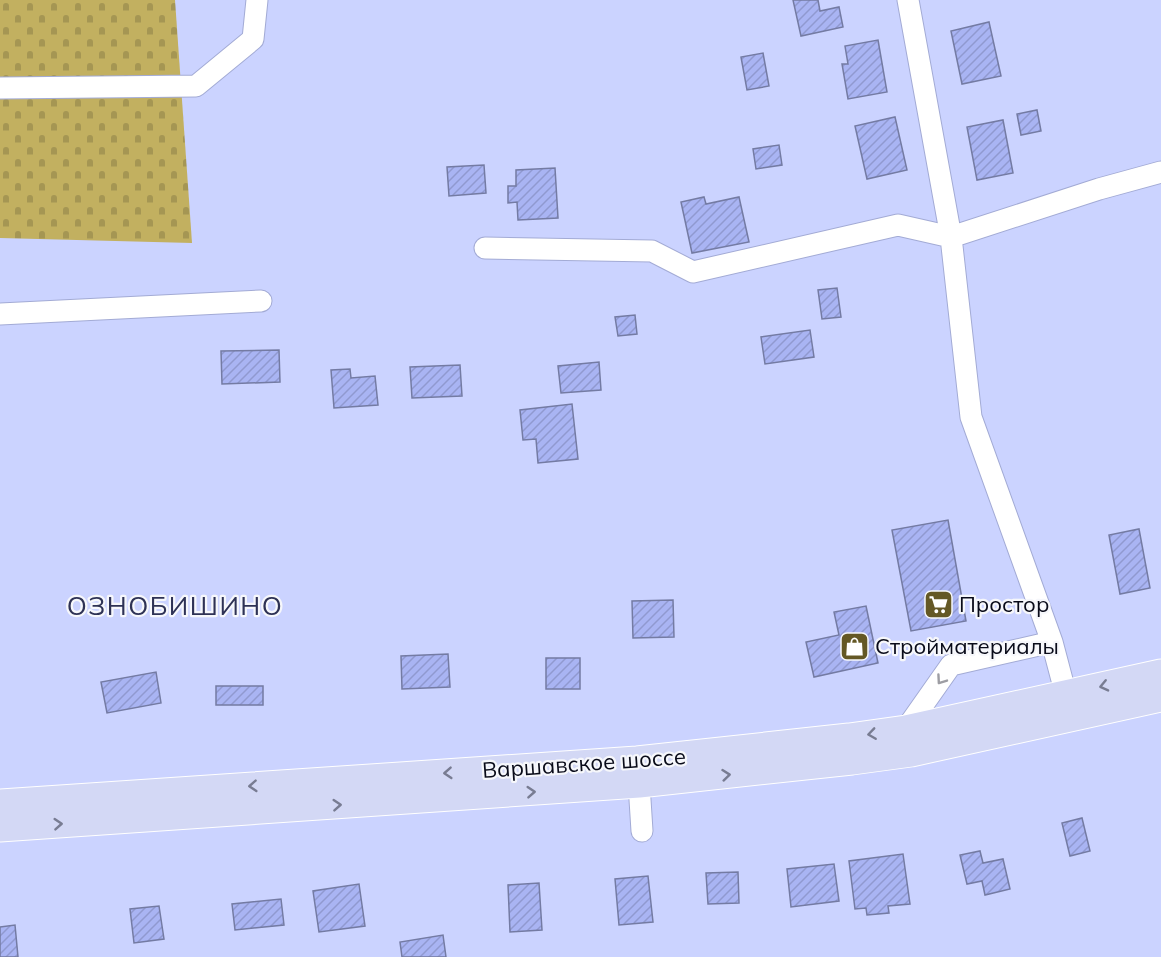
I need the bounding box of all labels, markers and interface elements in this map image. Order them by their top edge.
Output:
supermarket icon: Простор [922,588,954,620]
district label: ОЗНОБИШИНО [67,589,283,622]
place label: Простор [959,590,1049,618]
shop icon: Стройматериалы [838,630,870,662]
place label: Стройматериалы [875,632,1059,660]
one-way arrow [937,674,948,685]
one-way arrow [1099,679,1109,692]
one-way arrow [867,728,877,740]
street label: Варшавское шоссе [481,742,687,784]
one-way arrow [443,766,452,779]
one-way arrow [721,769,730,782]
one-way arrow [249,780,258,793]
one-way arrow [527,785,536,798]
one-way arrow [332,798,341,811]
one-way arrow [54,817,63,830]

